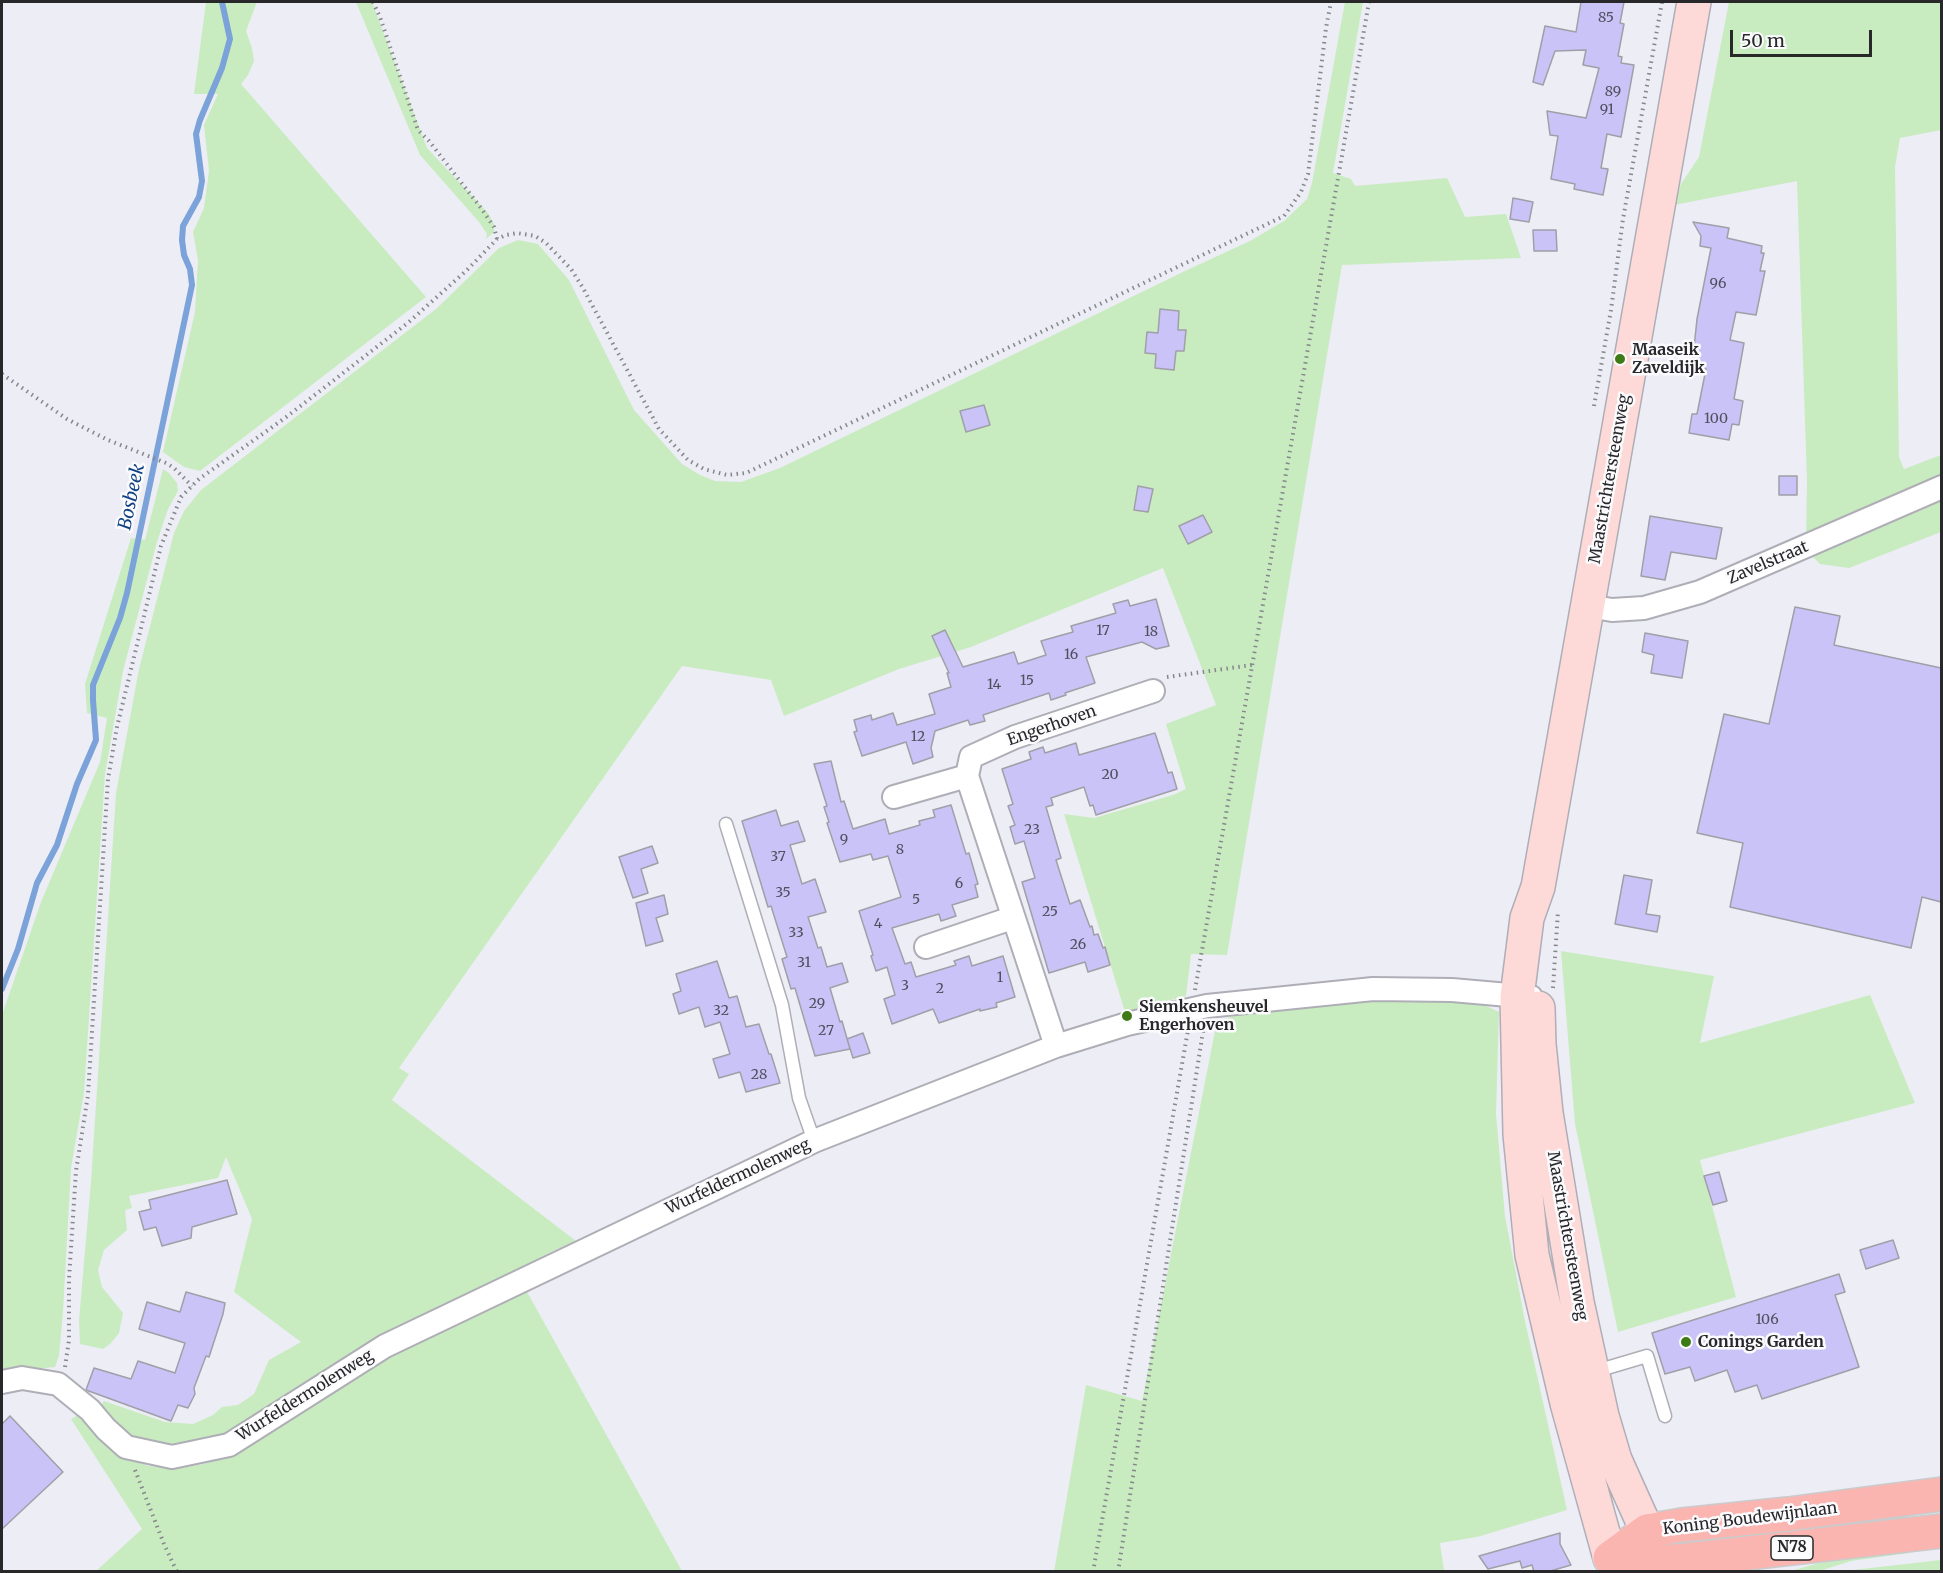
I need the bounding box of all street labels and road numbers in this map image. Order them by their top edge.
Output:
street label: Maastrichtersteenweg [1586,393,1634,565]
street label: Zavelstraat [1725,537,1811,589]
street label: Engerhoven [1005,702,1099,750]
street label: Wurfeldermolenweg [663,1135,813,1219]
street label: Maastrichtersteenweg [1543,1150,1591,1322]
street label: Wurfeldermolenweg [233,1346,377,1446]
street label: Koning Boudewijnlaan [1662,1499,1838,1539]
road number: N78 [1771,1536,1813,1560]

